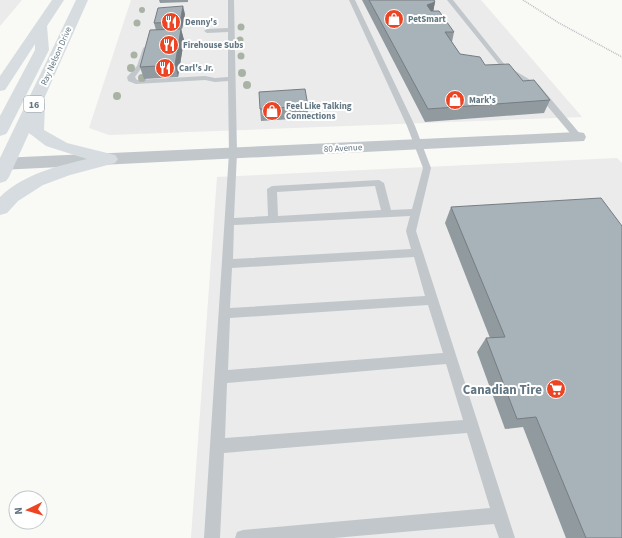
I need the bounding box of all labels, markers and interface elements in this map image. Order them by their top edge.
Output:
shop icon: PetSmart [383,8,405,30]
restaurant icon: Denny's [160,11,182,33]
place label: PetSmart [408,13,446,26]
place label: Denny's [185,16,217,29]
street label: Ray Nelson Drive [38,24,75,88]
restaurant icon: Firehouse Subs [158,34,180,56]
place label: Firehouse Subs [183,39,243,52]
restaurant icon: Carl's Jr. [154,57,176,79]
place label: Carl's Jr. [179,62,214,75]
shop icon: Mark's [444,89,466,111]
place label: Mark's [469,94,496,107]
road number: 16 [24,96,44,112]
shop icon: Feel Like Talking Connections [261,100,283,122]
place label: Feel Like Talking Connections [286,100,352,123]
street label: 80 Avenue [323,141,363,156]
supermarket icon: Canadian Tire [545,378,567,400]
place label: Canadian Tire [463,381,542,399]
north arrow [8,490,48,530]
text: N [11,507,26,515]

